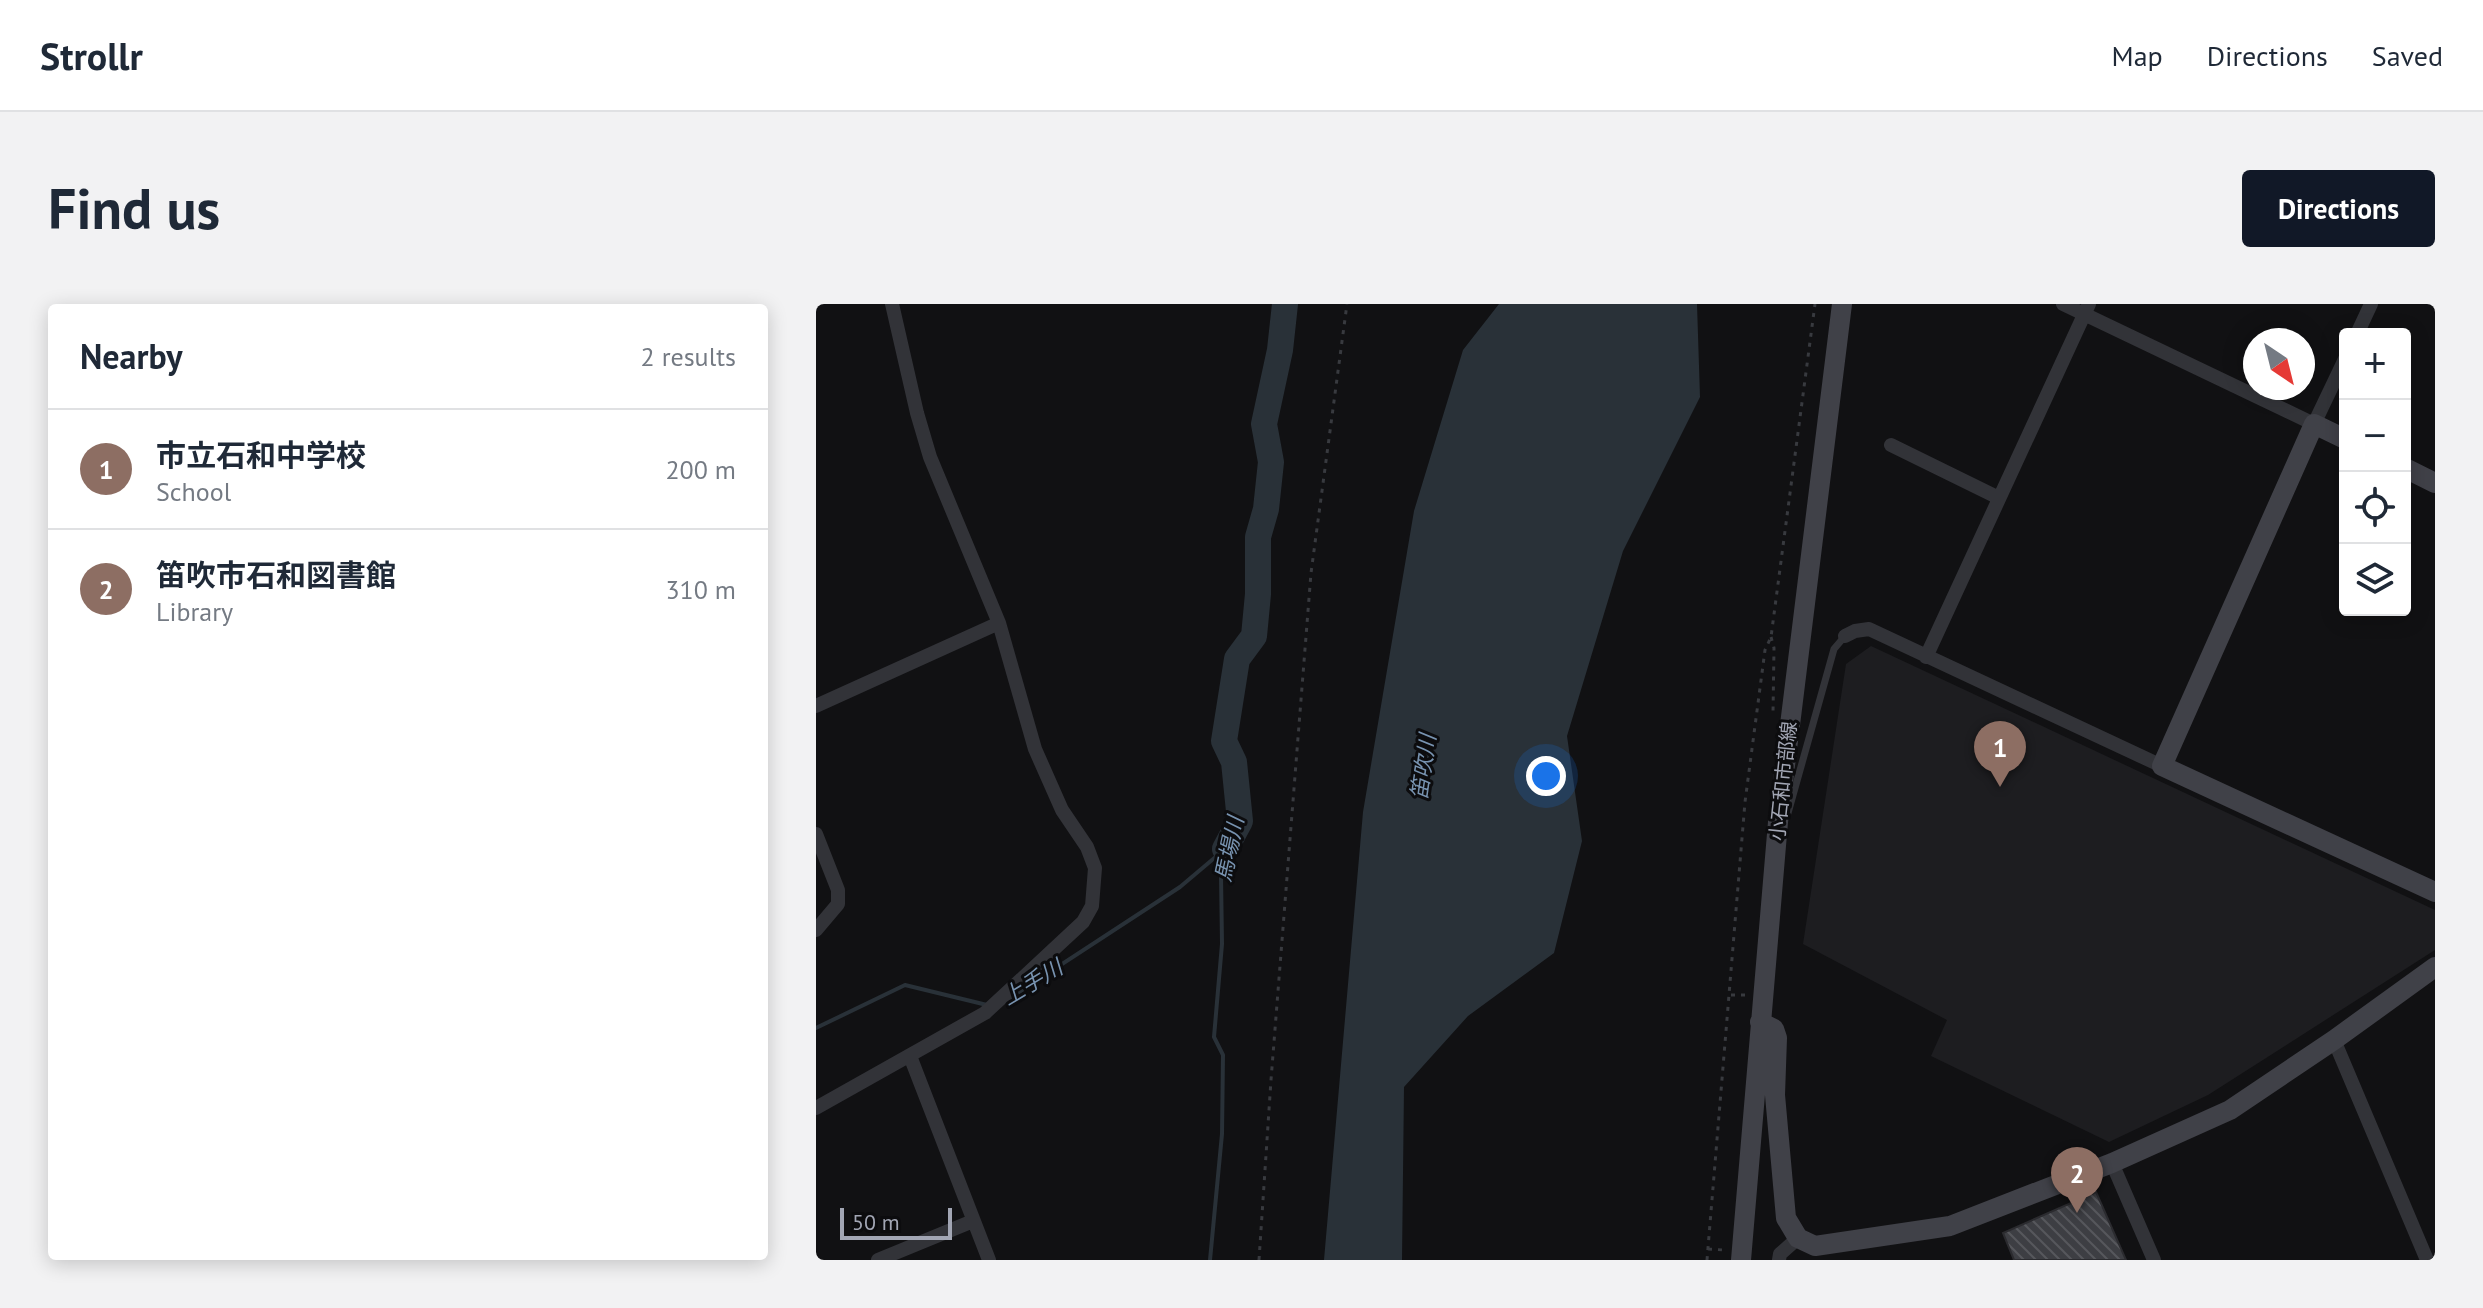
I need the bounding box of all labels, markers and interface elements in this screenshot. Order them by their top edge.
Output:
text: Strollr [40,31,143,80]
text: Map [2112,37,2163,74]
text: Directions [2207,37,2328,74]
text: Saved [2372,37,2443,74]
button: Directions [2242,170,2435,247]
text: Find us [48,172,220,244]
north arrow [2243,328,2315,400]
map controls [2339,328,2411,616]
button: + [2339,328,2411,400]
text: Nearby [80,334,182,378]
text: 2 results [641,340,736,373]
button: − [2339,400,2411,472]
text: 市立石和中学校 [156,435,366,474]
text: 1 [99,453,113,486]
text: 200 m [665,453,736,486]
button: locate [2339,472,2411,544]
text: School [156,475,231,508]
button: layers [2339,544,2411,616]
text: 笛吹市石和図書館 [156,555,396,594]
text: 2 [99,573,113,606]
text: 310 m [665,573,736,606]
text: Library [156,595,233,628]
street label: 小石和市部線 [1764,720,1802,842]
pin: 1 [1974,721,2026,787]
water label: 笛吹川 [1405,730,1442,802]
your location [1526,756,1566,796]
water label: 馬場川 [1208,812,1250,884]
water label: 上手川 [996,952,1069,1011]
pin: 2 [2051,1147,2103,1213]
scale bar [840,1204,952,1240]
text: 50 m [852,1208,900,1236]

